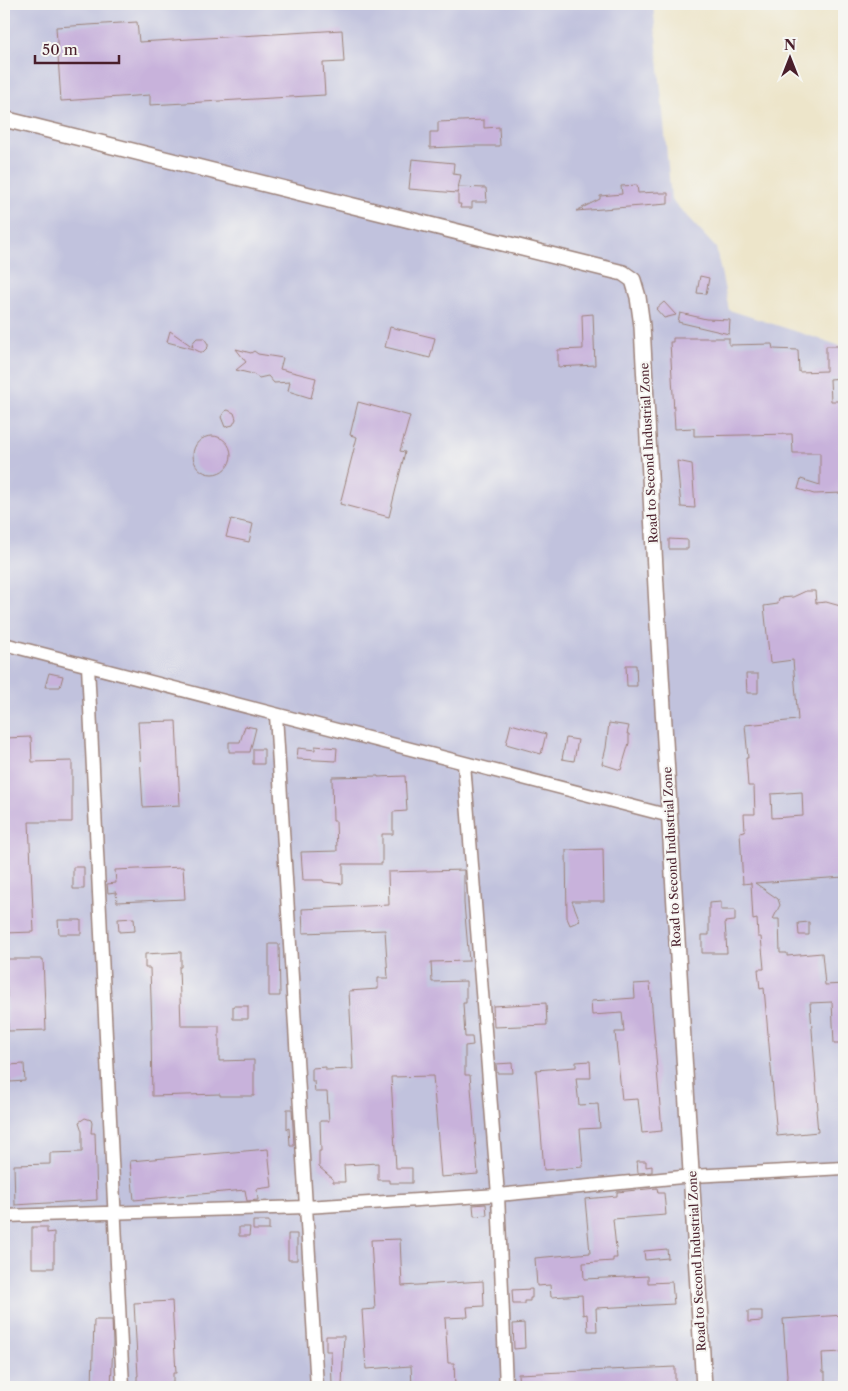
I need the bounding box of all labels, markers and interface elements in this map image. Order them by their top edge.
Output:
scale bar [35,32,119,64]
north arrow [766,32,816,82]
text: N [784,36,796,54]
text: 50 m [42,40,78,59]
street label: Road to Second Industrial Zone [636,362,661,544]
street label: Road to Second Industrial Zone [659,766,684,948]
street label: Road to Second Industrial Zone [684,1170,709,1352]

